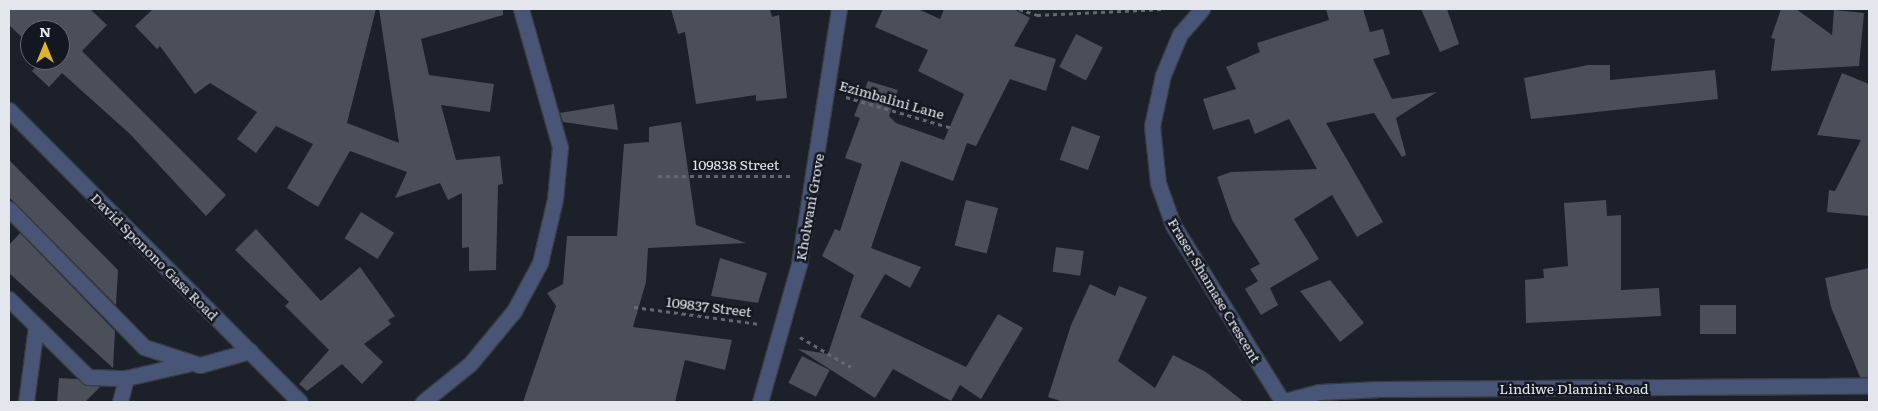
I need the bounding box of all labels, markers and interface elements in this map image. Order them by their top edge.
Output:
north arrow [20,20,70,70]
text: N [39,21,51,41]
street label: Ezimbalini Lane [838,76,946,122]
street label: Kholwani Grove [791,152,827,262]
street label: 109838 Street [693,156,779,172]
street label: David Sponono Gasa Road [88,189,222,323]
street label: Fraser Shamase Crescent [1165,215,1265,365]
street label: 109837 Street [665,292,753,320]
street label: Lindiwe Dlamini Road [1499,380,1649,396]

